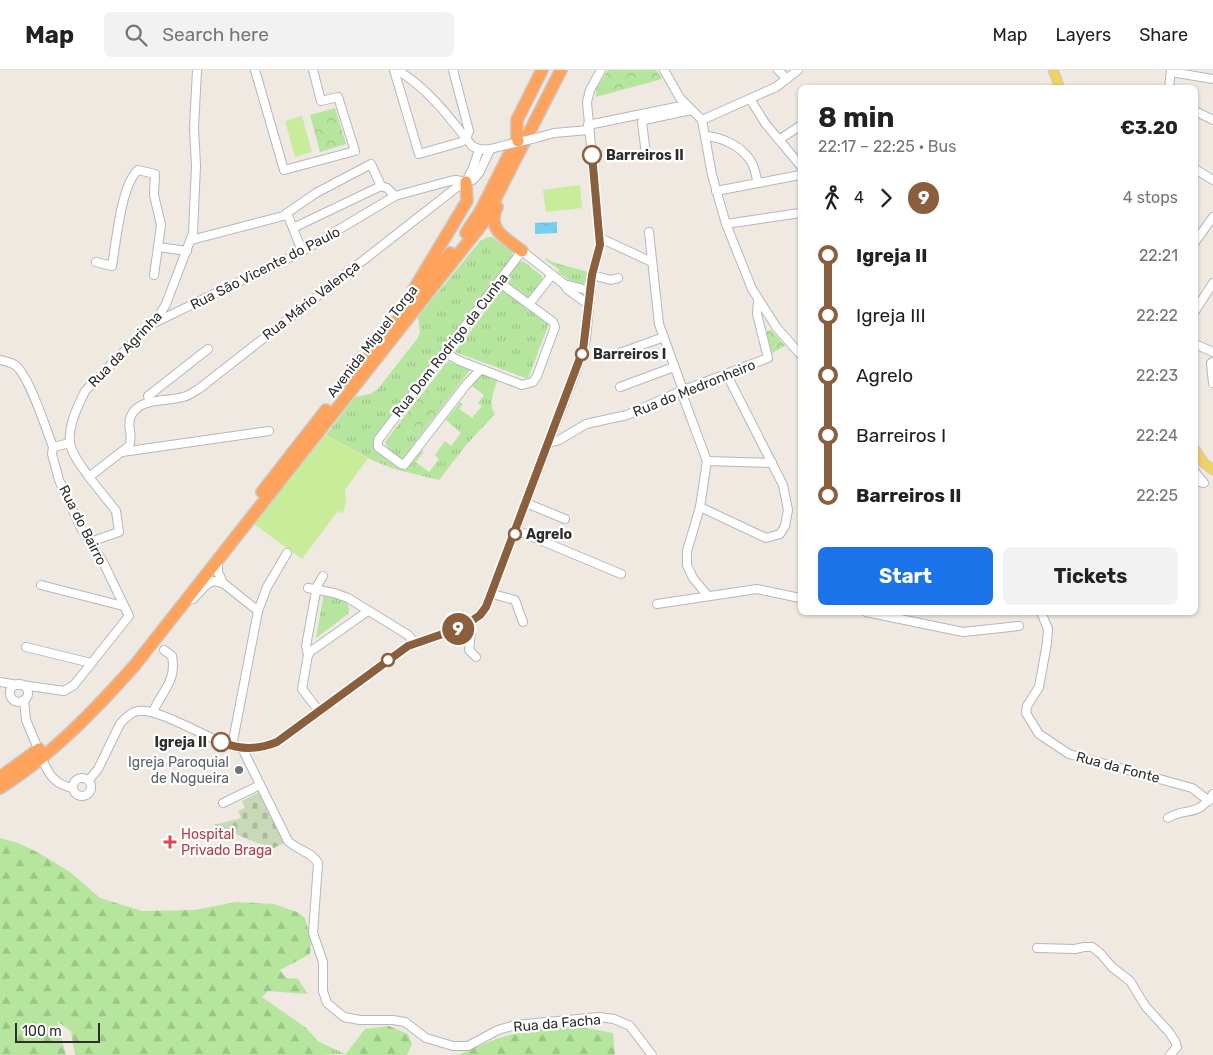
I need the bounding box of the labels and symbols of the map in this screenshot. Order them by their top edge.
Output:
marker: Barreiros II [582,145,602,165]
place label: Barreiros II [606,147,684,164]
street label: Rua São Vicente do Paulo [188,223,343,314]
street label: Rua Mário Valença [259,257,363,344]
street label: Rua Dom Rodrigo da Cunha [389,270,512,421]
street label: Avenida Miguel Torga [323,282,421,401]
street label: Rua da Agrinha [85,308,166,391]
place label: Barreiros I [593,346,666,363]
marker: Barreiros I [575,347,589,361]
street label: Rua do Medronheiro [630,356,758,421]
street label: Rua do Bairro [55,482,110,568]
place label: Agrelo [526,526,572,543]
marker: Agrelo [508,527,522,541]
line badge: 9 [442,613,474,645]
unlabelled marker [381,653,395,667]
marker: Igreja II [211,732,231,752]
place label: Igreja II [154,734,207,751]
street label: Rua da Fonte [1074,748,1162,787]
place label: Igreja Paroquial de Nogueira [128,754,229,787]
marker: Igreja Paroquial de Nogueira [233,764,245,776]
place label: Hospital Privado Braga [181,826,272,859]
marker: Hospital Privado Braga [163,835,177,849]
street label: Rua da Facha [513,1011,601,1036]
scale bar [15,1020,100,1043]

